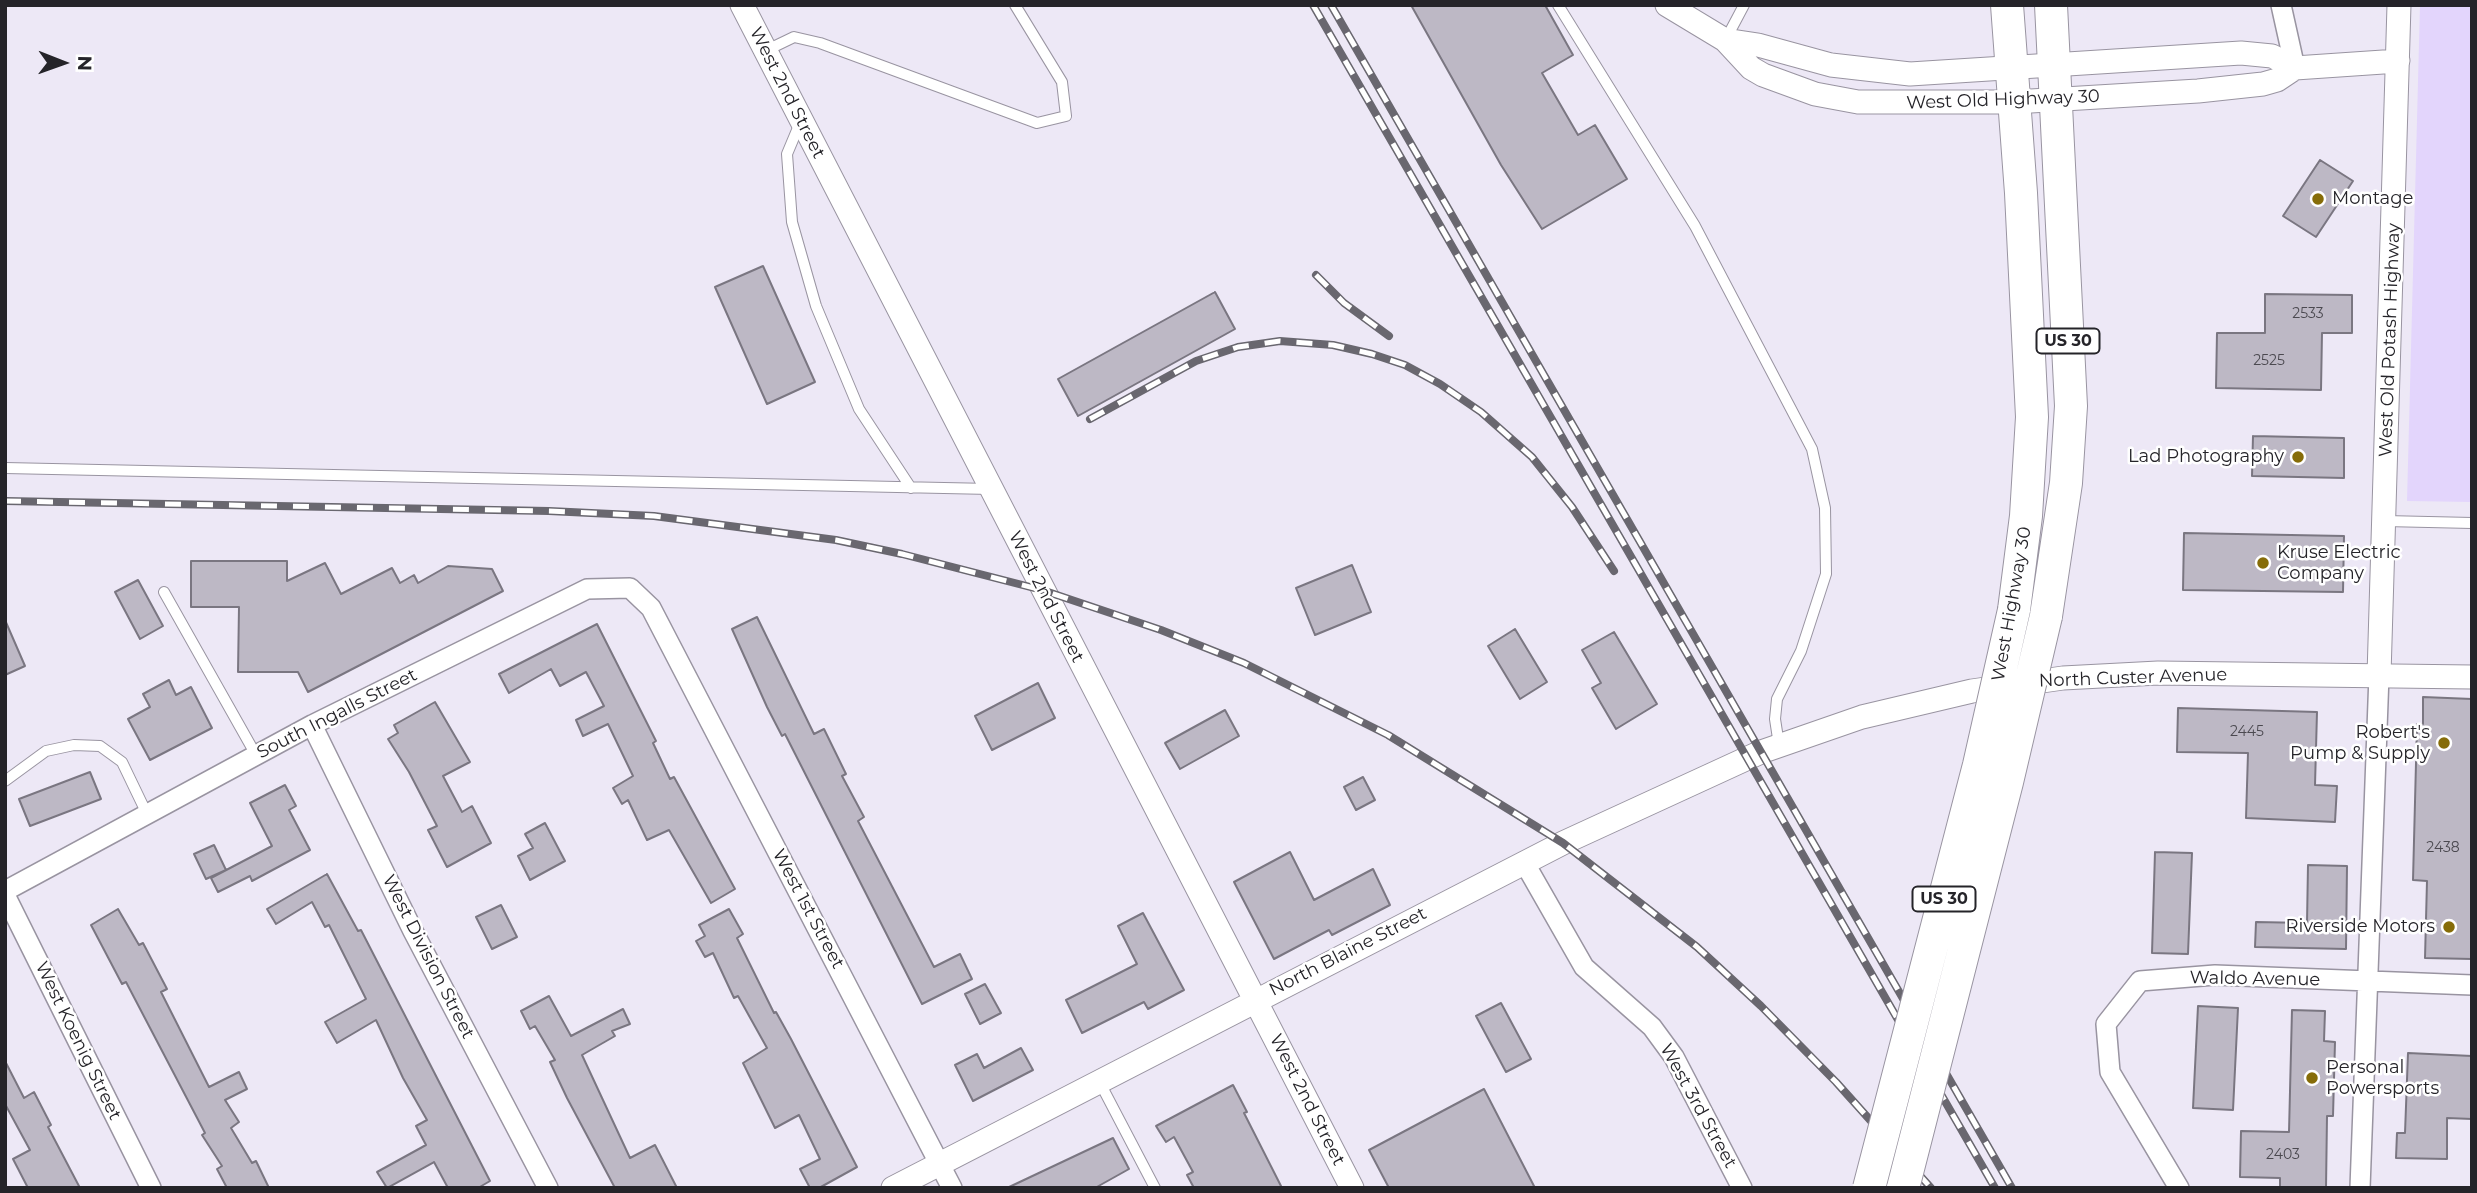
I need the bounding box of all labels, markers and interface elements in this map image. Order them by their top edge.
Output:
street label: West 2nd Street [745,24,829,162]
north arrow [28,28,98,98]
text: N [73,55,96,71]
street label: West Old Highway 30 [1906,86,2100,114]
place label: Montage [2332,188,2413,210]
marker: Montage [2310,191,2326,207]
street label: West Old Potash Highway [2375,223,2405,457]
house number: 2533 [2292,306,2324,322]
road number: US 30 [2036,328,2100,354]
house number: 2525 [2253,353,2285,369]
place label: Lad Photography [2128,446,2284,468]
marker: Lad Photography [2290,449,2306,465]
street label: West Highway 30 [1988,525,2036,683]
street label: West 2nd Street [1004,528,1088,666]
place label: Kruse Electric Company [2277,542,2401,584]
marker: Kruse Electric Company [2255,555,2271,571]
street label: South Ingalls Street [253,664,421,764]
street label: North Custer Avenue [2038,664,2228,692]
place label: Robert's Pump & Supply [2290,722,2430,764]
house number: 2445 [2230,724,2264,740]
marker: Robert's Pump & Supply [2436,735,2452,751]
house number: 2438 [2426,840,2460,856]
street label: West 1st Street [767,845,849,973]
street label: West Division Street [377,871,479,1043]
road number: US 30 [1912,886,1976,911]
street label: North Blaine Street [1266,903,1430,1001]
place label: Riverside Motors [2285,916,2435,938]
marker: Riverside Motors [2441,919,2457,935]
street label: West Koenig Street [30,958,126,1124]
street label: Waldo Avenue [2190,967,2320,991]
street label: West 2nd Street [1265,1031,1349,1169]
street label: West 3rd Street [1655,1040,1741,1172]
place label: Personal Powersports [2326,1057,2439,1100]
marker: Personal Powersports [2304,1070,2320,1086]
house number: 2403 [2266,1147,2300,1163]

